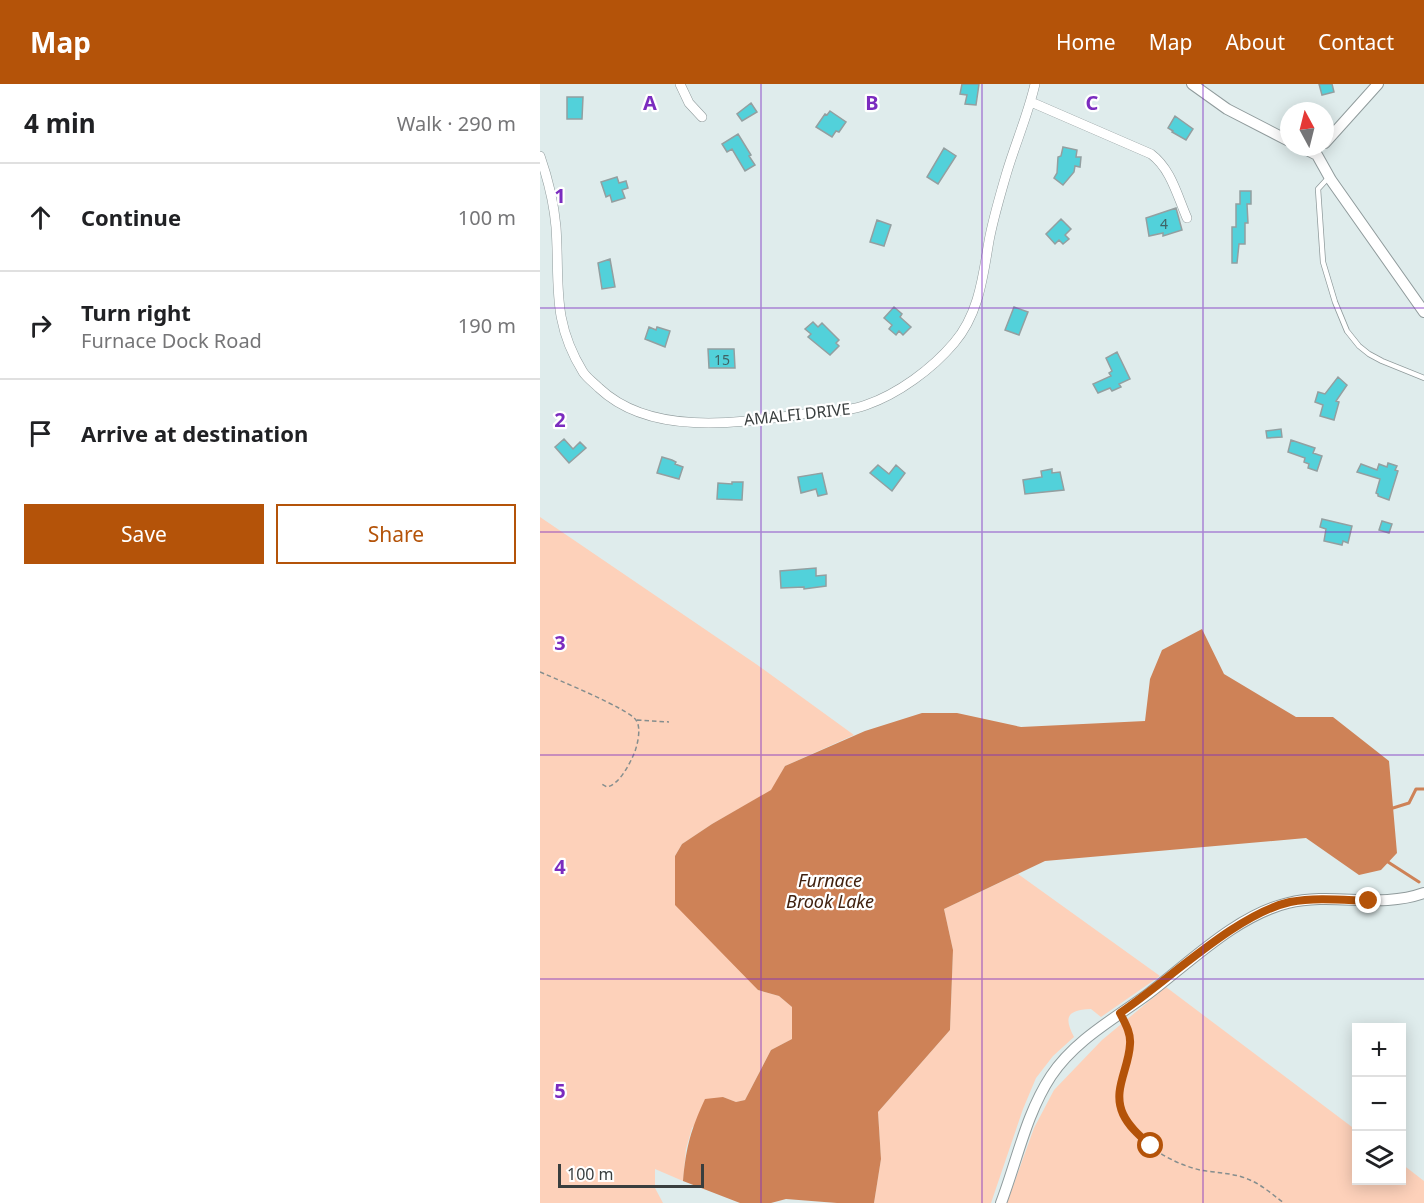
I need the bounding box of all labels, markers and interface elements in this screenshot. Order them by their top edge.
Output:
text: Map [30,23,91,61]
text: Home [1056,28,1116,56]
text: Map [1149,28,1192,56]
text: About [1225,28,1285,56]
text: Contact [1318,28,1394,56]
text: A [643,89,657,116]
text: B [865,89,879,116]
text: C [1086,89,1099,116]
north arrow [1280,102,1334,156]
text: 4 min [24,105,96,141]
text: Walk · 290 m [397,110,516,137]
text: 1 [554,182,566,209]
icon: ahead [24,201,57,234]
text: Continue [81,202,181,232]
text: 100 m [458,204,516,231]
house number: 4 [1160,214,1168,233]
text: Turn right [81,297,191,327]
icon: right [24,309,57,342]
text: 190 m [458,312,516,339]
text: Furnace Dock Road [81,327,262,354]
house number: 15 [714,350,730,369]
street label: AMALFI DRIVE [743,397,851,431]
text: 2 [554,406,566,433]
icon: arrive [24,417,57,450]
text: Arrive at destination [81,418,308,448]
button: Save [24,504,264,564]
button: Share [276,504,516,564]
text: 3 [554,629,566,656]
text: 4 [554,853,566,880]
water label: Furnace Brook Lake [786,868,874,913]
route end [1355,887,1381,913]
map controls [1352,1023,1406,1185]
button: + [1352,1023,1406,1077]
text: 5 [554,1077,566,1104]
button: − [1352,1077,1406,1131]
button: layers [1352,1131,1406,1185]
route start [1137,1132,1163,1158]
scale bar [558,1161,704,1188]
text: 100 m [567,1163,614,1185]

